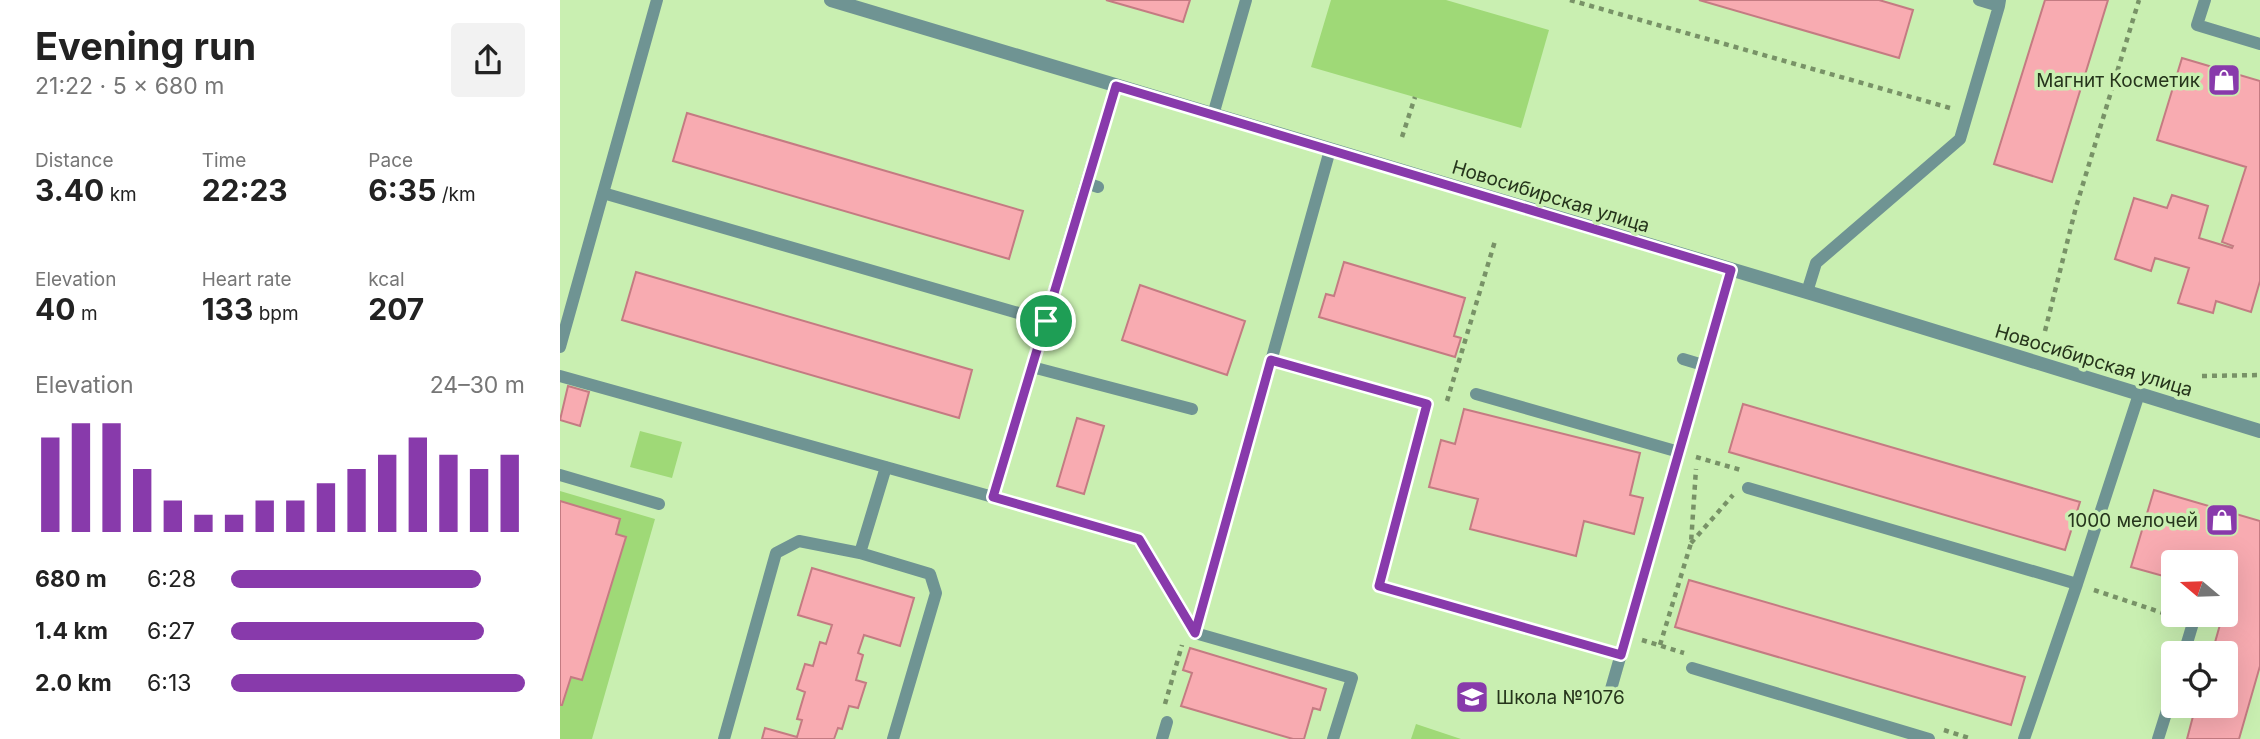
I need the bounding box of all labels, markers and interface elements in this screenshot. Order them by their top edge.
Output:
text: Evening run [35,23,256,69]
button: share [451,23,525,97]
shop icon: Магнит Косметик [2205,61,2243,99]
place label: Магнит Косметик [2036,69,2201,92]
text: 21:22 · 5 × 680 m [35,72,224,100]
text: Distance [35,149,113,172]
text: Time [202,149,246,172]
text: Pace [368,149,413,172]
street label: Новосибирская улица [1449,155,1652,238]
text: 3.40 [35,172,104,208]
text: 22:23 [202,172,288,208]
text: 6:35 [368,172,436,208]
text: km [104,183,137,206]
text: /km [436,183,476,206]
text: Elevation [35,268,116,291]
text: Heart rate [202,268,292,291]
text: kcal [368,268,405,291]
text: 40 [35,291,76,327]
text: 133 [202,291,253,327]
text: 207 [368,291,424,327]
pin [1016,291,1076,351]
text: m [76,302,98,325]
text: bpm [253,302,299,325]
icon: arrive [1027,302,1065,340]
street label: Новосибирская улица [1992,319,2195,402]
text: Elevation [35,371,134,399]
text: 24–30 m [430,371,525,399]
shop icon: 1000 мелочей [2203,501,2241,539]
place label: 1000 мелочей [2067,509,2198,532]
north arrow [2161,550,2238,626]
map controls [2161,550,2238,718]
text: 680 m [35,565,107,593]
text: 6:28 [147,565,196,593]
text: 1.4 km [35,617,108,645]
text: 6:27 [147,617,195,645]
button: locate [2161,641,2238,718]
text: 2.0 km [35,669,112,697]
text: 6:13 [147,669,191,697]
school or university icon: Школа №1076 [1453,678,1491,716]
place label: Школа №1076 [1496,686,1625,709]

